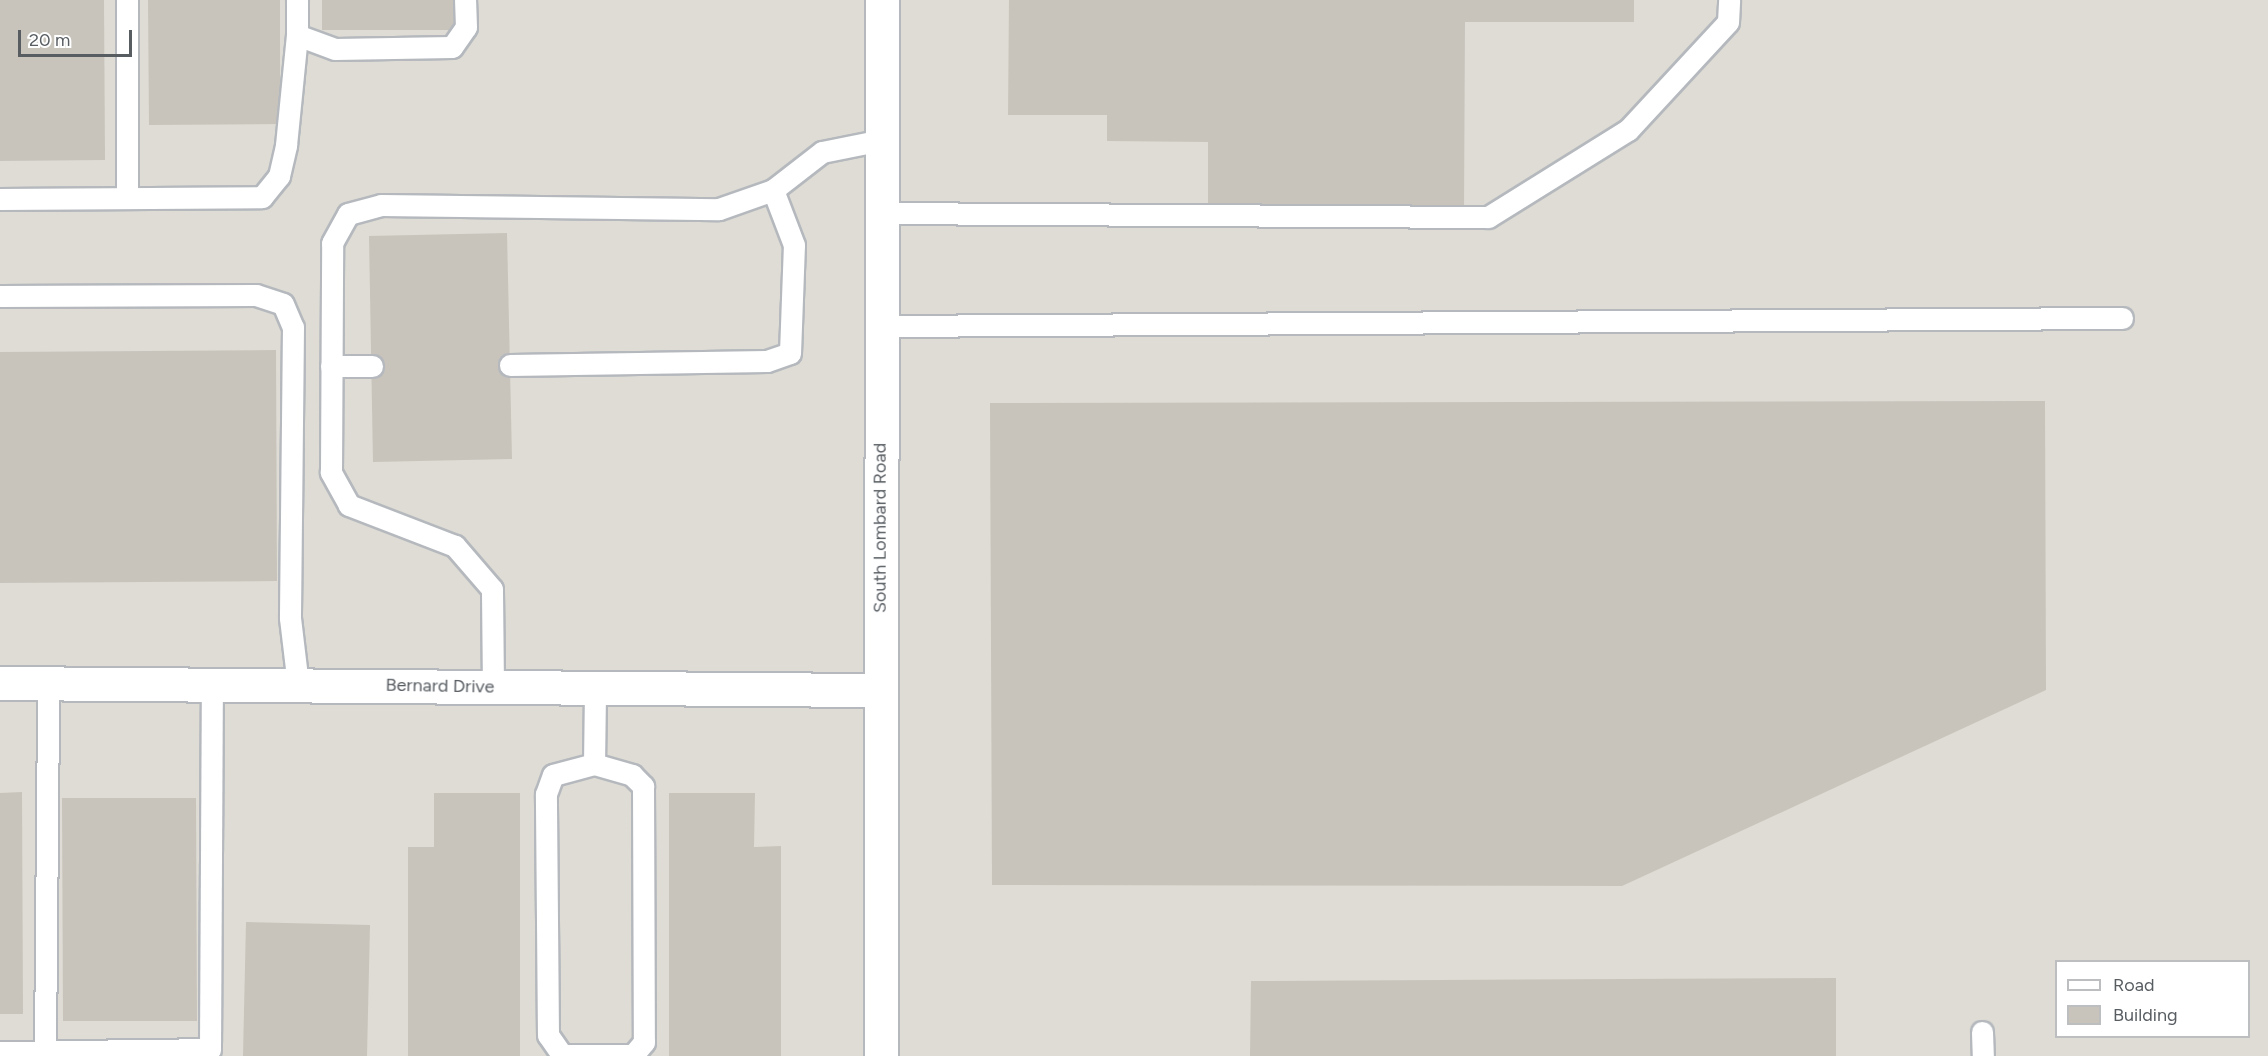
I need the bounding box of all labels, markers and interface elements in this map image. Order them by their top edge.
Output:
scale bar [21,18,135,56]
text: 20 m [29,29,70,51]
street label: South Lombard Road [869,443,891,613]
street label: Bernard Drive [385,674,495,698]
legend [2055,960,2250,1038]
text: Road [2113,974,2154,996]
text: Building [2113,1004,2178,1026]

